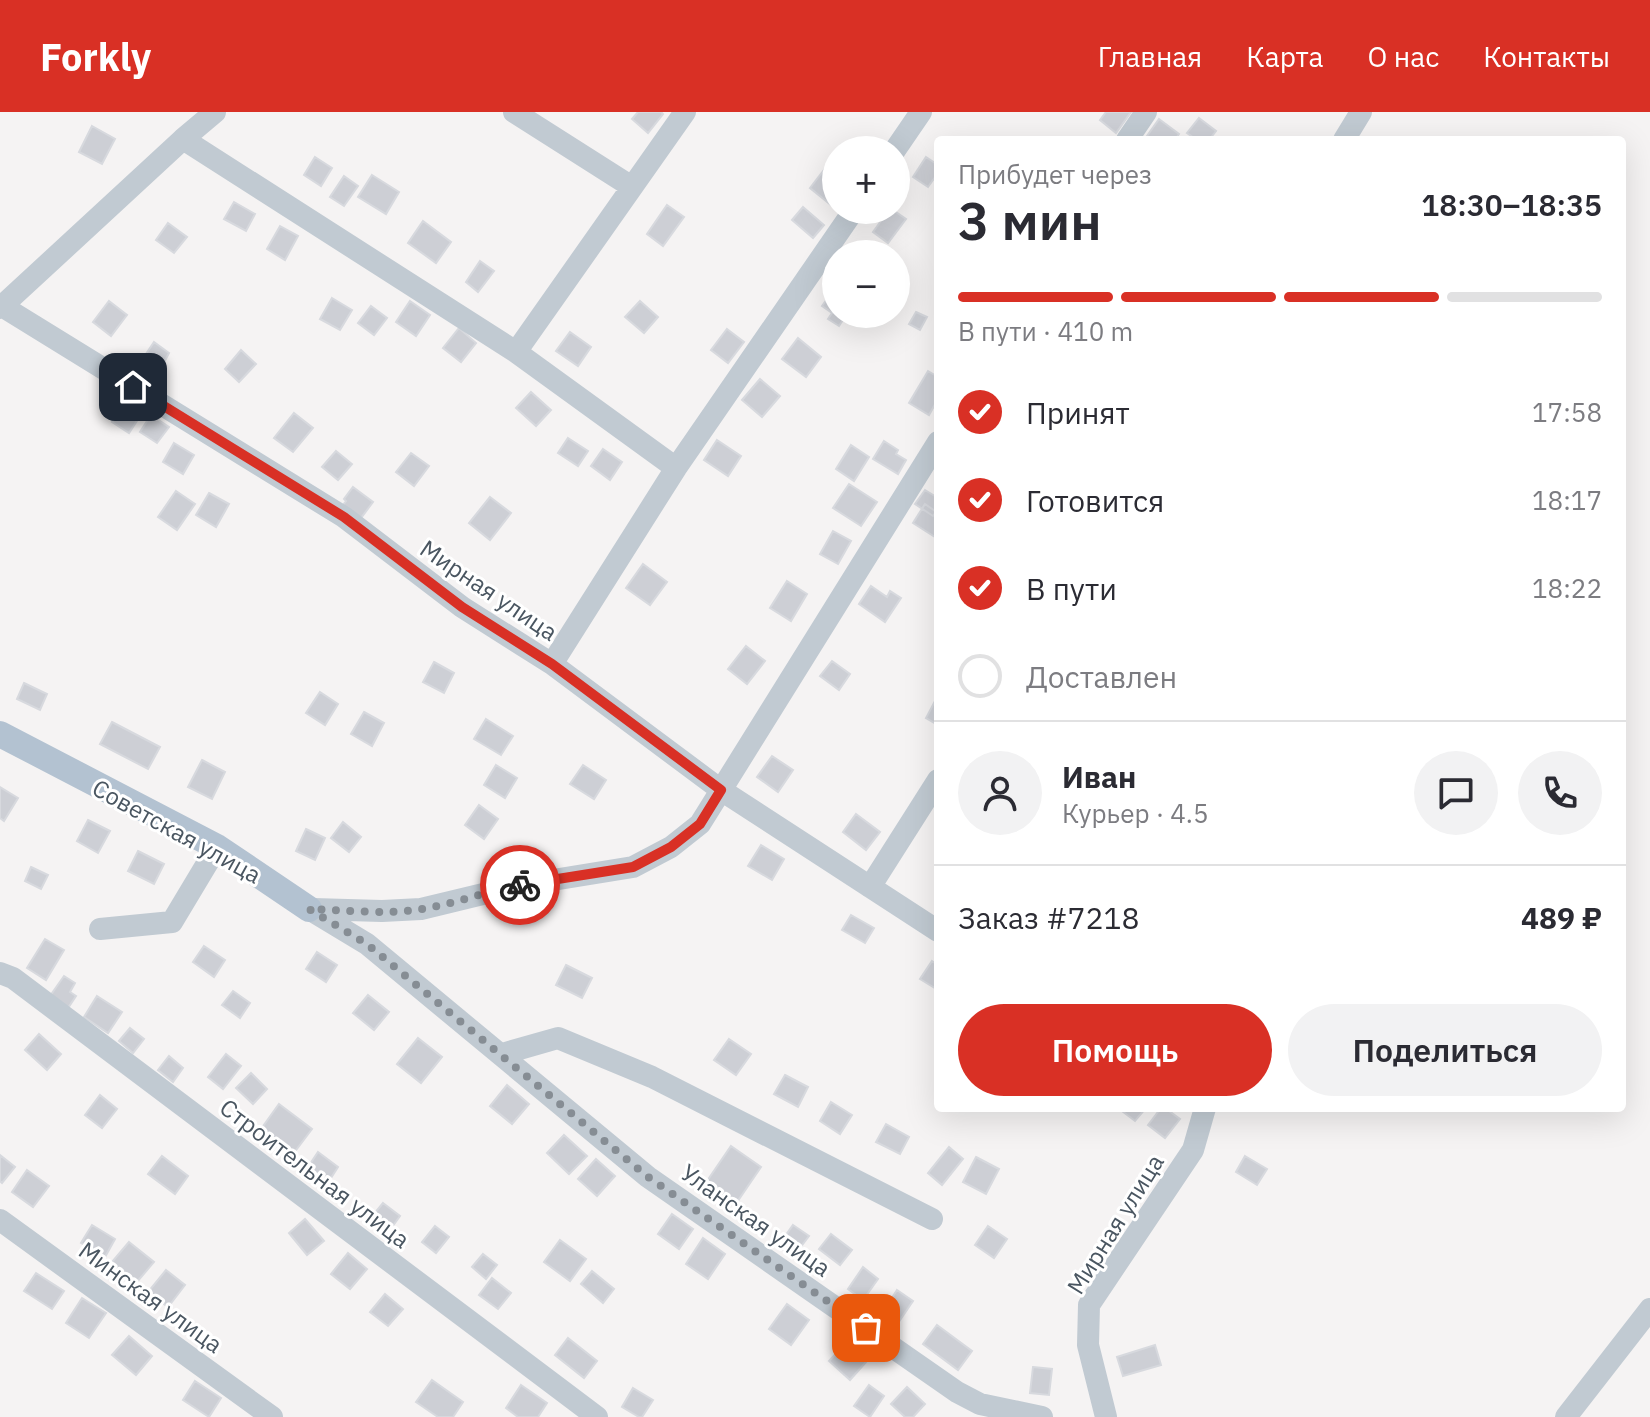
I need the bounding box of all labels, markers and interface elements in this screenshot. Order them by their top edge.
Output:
text: Forkly [40,32,151,81]
text: Главная [1098,38,1202,75]
text: Карта [1246,38,1323,75]
text: О нас [1367,38,1439,75]
text: Контакты [1483,38,1610,75]
map controls [822,136,910,328]
button: + [822,136,910,224]
text: Прибудет через [958,157,1152,191]
text: 18:30–18:35 [1421,185,1602,224]
text: 3 мин [958,187,1102,254]
button: − [822,240,910,328]
text: В пути · 410 m [958,314,1133,348]
pin [99,353,167,421]
icon: home [111,365,155,409]
icon: check [958,390,1002,434]
text: Принят [1026,393,1130,432]
text: 17:58 [1532,395,1602,429]
icon: check [958,478,1002,522]
text: Готовится [1026,481,1164,520]
text: 18:17 [1532,483,1602,517]
street label: Мирная улица [414,532,564,648]
icon: check [958,566,1002,610]
text: В пути [1026,569,1117,608]
text: 18:22 [1532,571,1602,605]
text: Доставлен [1026,657,1177,696]
button: person [958,751,1042,835]
button: chat [1414,751,1498,835]
button: phone [1518,751,1602,835]
text: Иван [1062,757,1136,796]
street label: Советская улица [87,771,267,891]
text: Курьер · 4.5 [1062,796,1209,830]
courier [480,845,560,925]
icon: bike [498,863,542,907]
text: Заказ #7218 [958,898,1140,937]
text: 489 ₽ [1521,898,1602,937]
button: Помощь [958,1004,1272,1096]
button: Поделиться [1288,1004,1602,1096]
street label: Строительная улица [214,1091,417,1255]
street label: Мирная улица [1059,1148,1171,1300]
street label: Уланская улица [675,1156,837,1284]
street label: Минская улица [73,1234,230,1360]
pin [832,1294,900,1362]
icon: bag [844,1306,888,1350]

